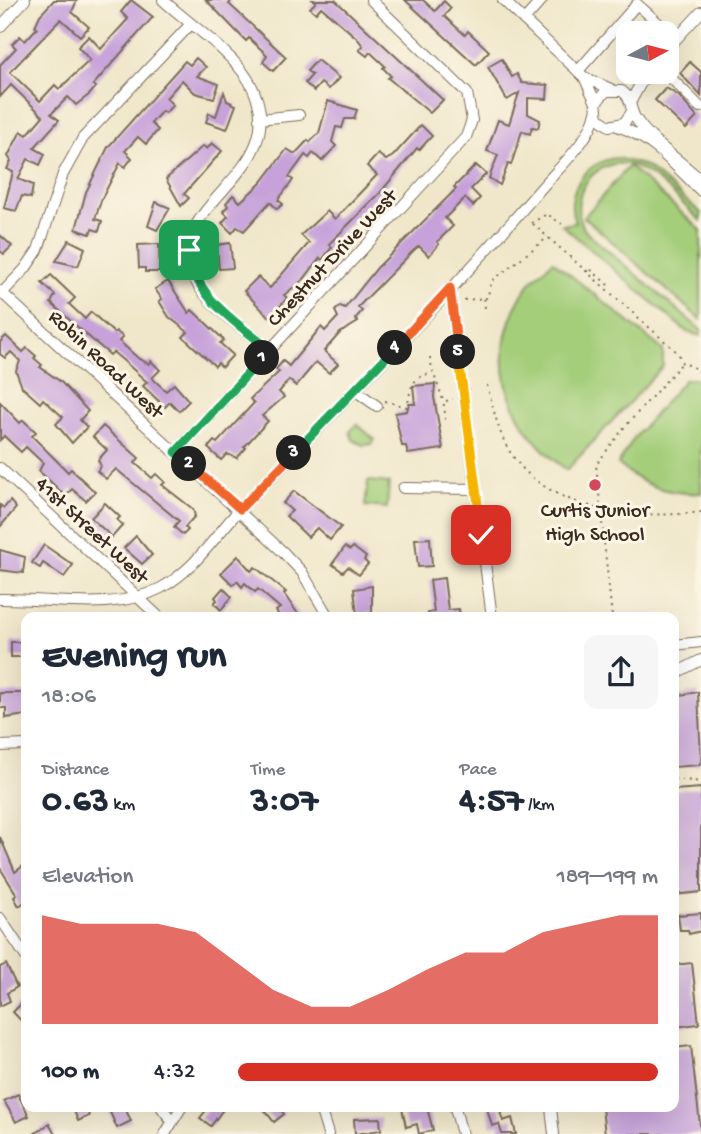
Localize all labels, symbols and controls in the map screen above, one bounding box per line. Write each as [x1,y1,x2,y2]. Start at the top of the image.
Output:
north arrow [616,21,679,84]
map controls [616,21,679,84]
street label: Chestnut Drive West [263,184,405,333]
pin [159,220,219,280]
icon: arrive [170,231,208,269]
street label: Robin Road West [42,306,169,427]
pin: 4 [378,330,412,366]
pin: 5 [440,334,476,370]
text: 4 [390,336,399,359]
pin: 1 [244,340,280,376]
text: 5 [453,340,463,363]
text: 1 [258,346,265,369]
pin: 3 [276,435,312,470]
text: 3 [289,441,298,464]
pin: 2 [172,447,206,482]
text: 2 [184,452,193,475]
street label: 41st Street West [29,473,154,592]
marker: Curtis Junior High School [587,477,603,493]
place label: Curtis Junior High School [541,500,651,549]
pin [451,505,511,565]
icon: check [462,516,500,554]
button: share [584,635,658,709]
text: Evening run [42,636,226,680]
text: 18:06 [42,684,96,711]
text: Distance [42,759,109,782]
text: Time [251,759,285,782]
text: Pace [459,759,497,782]
text: 0.63 [42,782,109,823]
text: 3:07 [251,782,318,823]
text: 4:57 [459,782,523,823]
text: km [109,794,135,817]
text: /km [523,794,555,817]
text: Elevation [42,864,133,891]
text: 189–199 m [556,864,658,891]
text: 100 m [42,1059,99,1086]
text: 4:32 [154,1059,195,1086]

